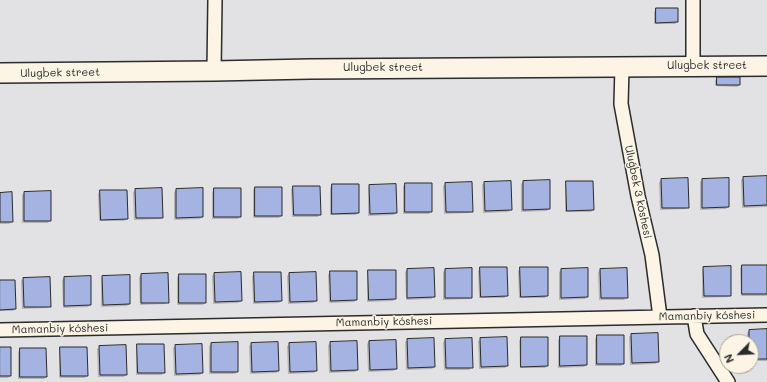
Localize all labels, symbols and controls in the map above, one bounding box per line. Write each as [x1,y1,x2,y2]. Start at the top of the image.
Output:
street label: Ulugbek street [667,59,747,73]
street label: Ulugbek street [343,61,423,75]
street label: Ulugbek street [20,66,100,80]
street label: Uluǵbek 3 kóshesi [622,144,654,240]
street label: Mamanbiy kóshesi [659,309,755,323]
street label: Mamanbiy kóshesi [336,315,432,329]
street label: Mamanbiy kóshesi [12,322,108,336]
north arrow [719,334,759,374]
text: N [720,352,737,366]

